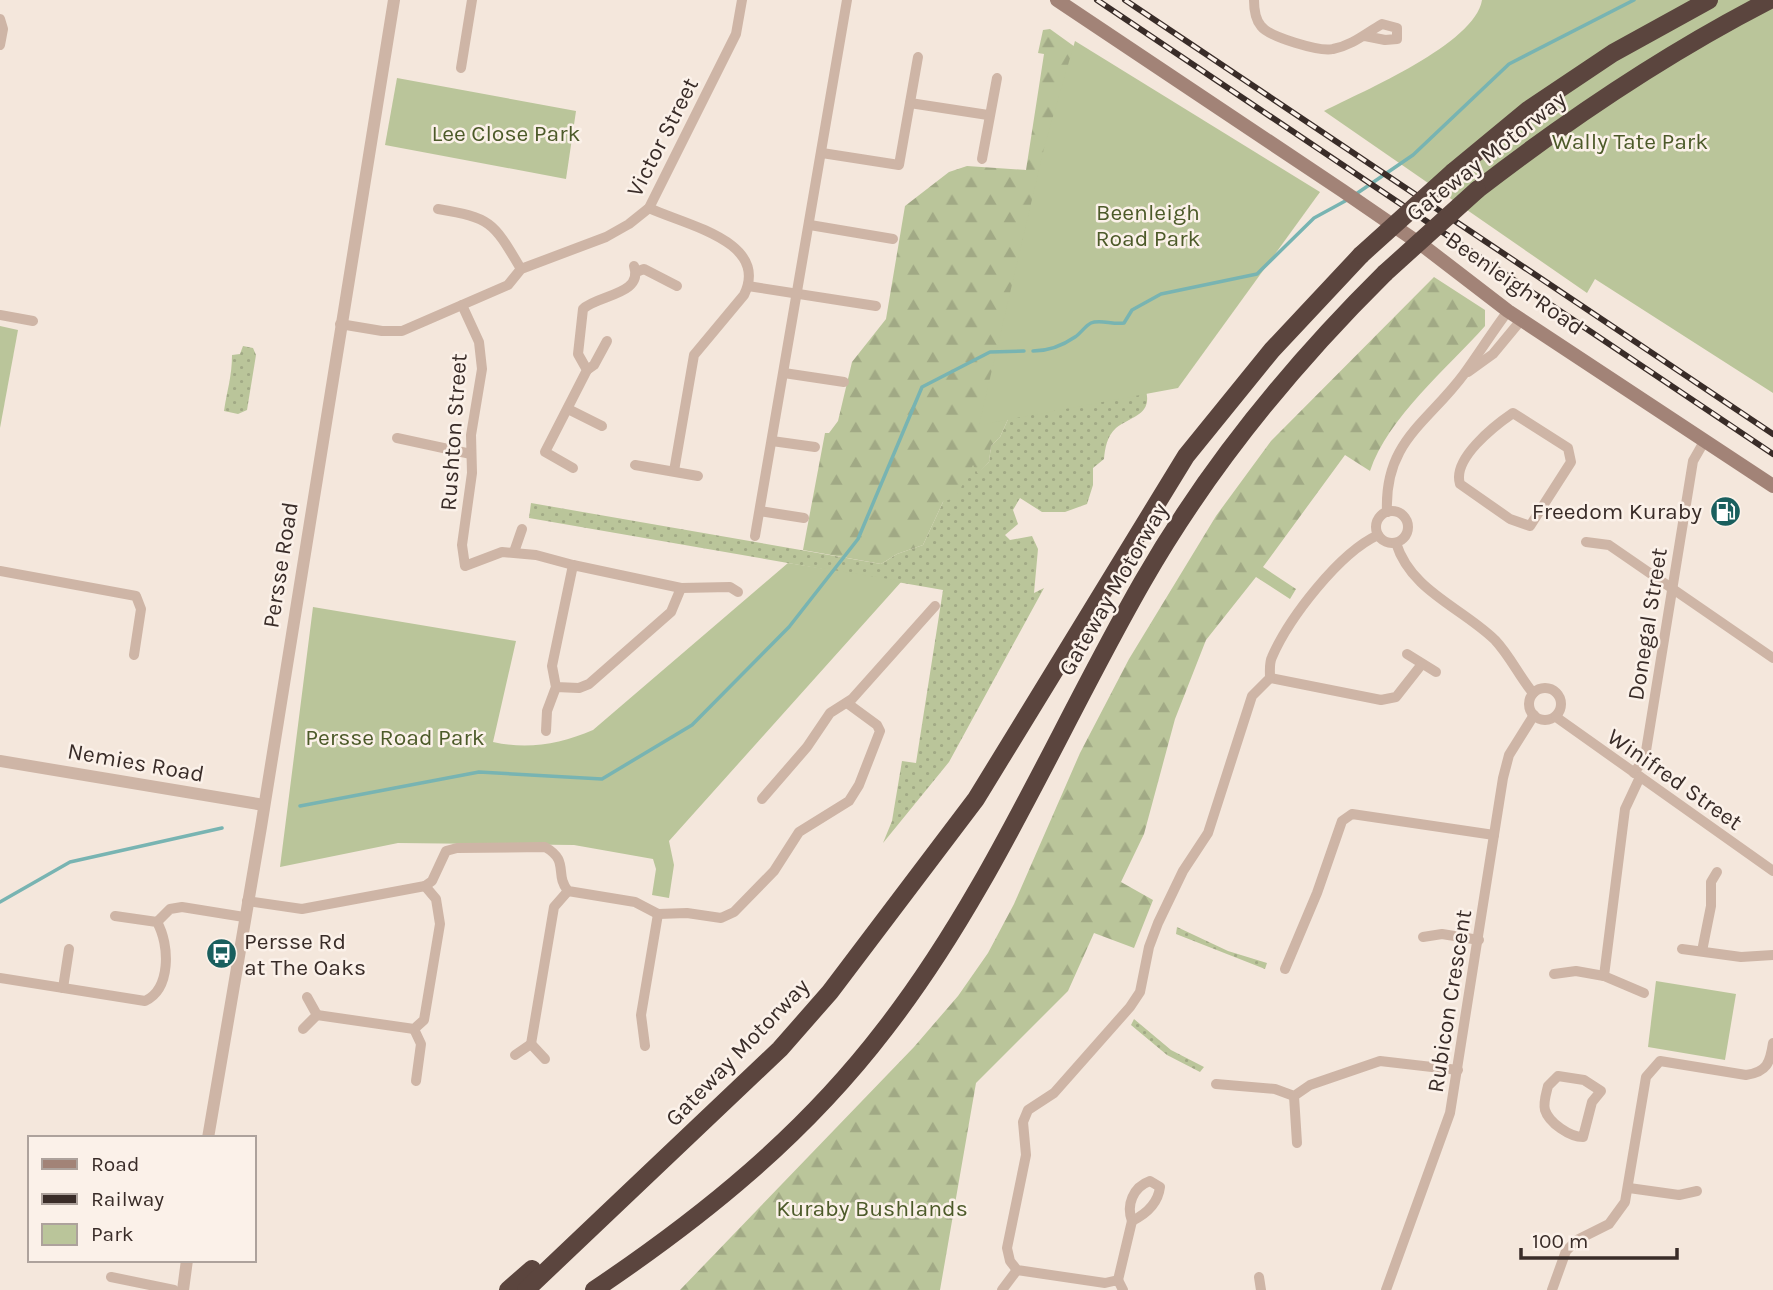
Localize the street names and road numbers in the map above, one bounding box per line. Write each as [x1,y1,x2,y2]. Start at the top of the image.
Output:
street label: Victor Street [621,73,704,201]
street label: Gateway Motorway [1401,86,1572,227]
street label: Beenleigh Road [1441,226,1589,341]
street label: Rushton Street [435,352,472,512]
street label: Gateway Motorway [1053,498,1174,680]
street label: Persse Road [257,500,304,630]
street label: Donegal Street [1622,546,1673,702]
street label: Winifred Street [1602,723,1748,836]
street label: Nemies Road [66,737,206,788]
street label: Rubicon Crescent [1422,907,1477,1094]
street label: Gateway Motorway [660,973,815,1132]

